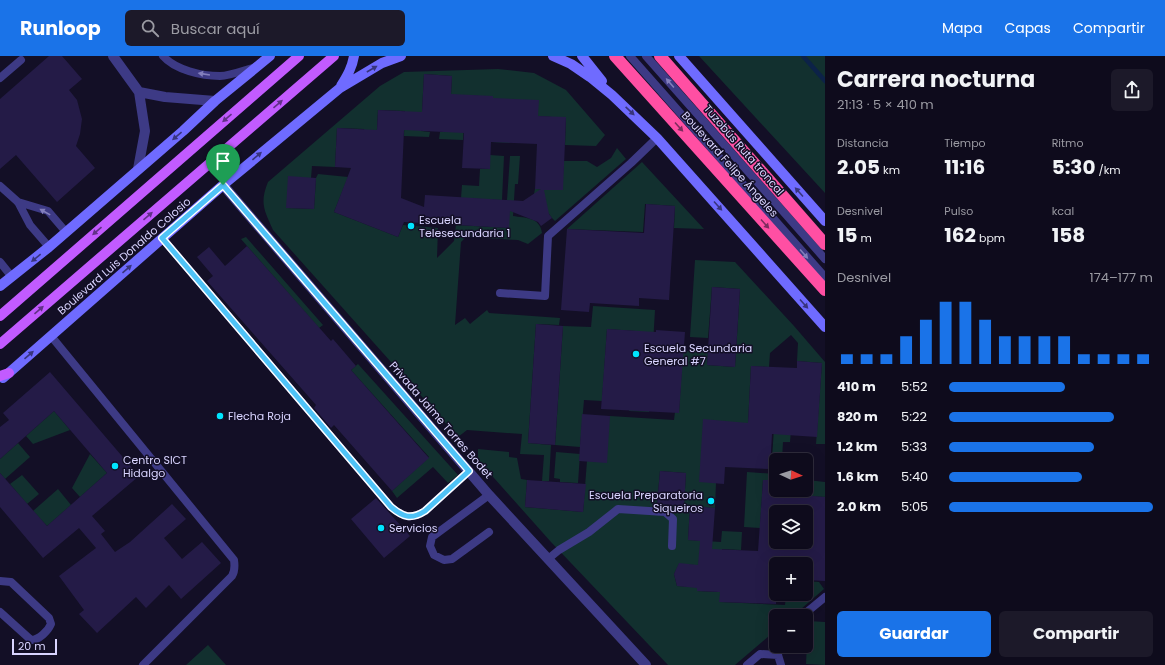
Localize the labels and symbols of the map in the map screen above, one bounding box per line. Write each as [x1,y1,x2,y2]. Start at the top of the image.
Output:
one-way arrow [366,66,377,73]
one-way arrow [198,71,210,77]
one-way arrow [665,78,674,88]
one-way arrow [274,100,283,109]
street label: Tuzobús Ruta troncal [700,101,788,199]
one-way arrow [624,107,635,116]
street label: Boulevard Felipe Ángeles [678,108,782,221]
one-way arrow [222,114,232,123]
one-way arrow [674,121,683,132]
one-way arrow [171,132,182,141]
pin [206,144,240,185]
one-way arrow [252,152,263,161]
one-way arrow [794,187,804,197]
street label: Boulevard Luis Donaldo Colosio [54,194,194,318]
one-way arrow [714,201,723,212]
one-way arrow [39,209,51,215]
one-way arrow [142,212,153,221]
place label: Escuela Telesecundaria 1 [419,212,510,241]
one-way arrow [761,218,770,229]
marker: Escuela Telesecundaria 1 [406,221,416,231]
one-way arrow [92,227,103,236]
one-way arrow [799,249,808,258]
one-way arrow [30,253,41,262]
one-way arrow [122,264,132,274]
one-way arrow [800,298,809,309]
one-way arrow [34,306,43,315]
place label: Escuela Secundaria General #7 [644,340,752,369]
marker: Escuela Secundaria General #7 [631,349,641,359]
one-way arrow [24,350,35,359]
street label: Privada Jaime Torres Bodet [386,358,496,482]
place label: Flecha Roja [228,408,291,424]
marker: Flecha Roja [215,411,225,421]
place label: Centro SICT Hidalgo [123,452,187,481]
north arrow [769,453,813,497]
marker: Centro SICT Hidalgo [110,461,120,471]
place label: Escuela Preparatoria Siqueiros [589,487,703,516]
marker: Escuela Preparatoria Siqueiros [706,496,716,506]
place label: Servicios [389,520,438,536]
marker: Servicios [376,523,386,533]
scale bar [12,637,57,656]

